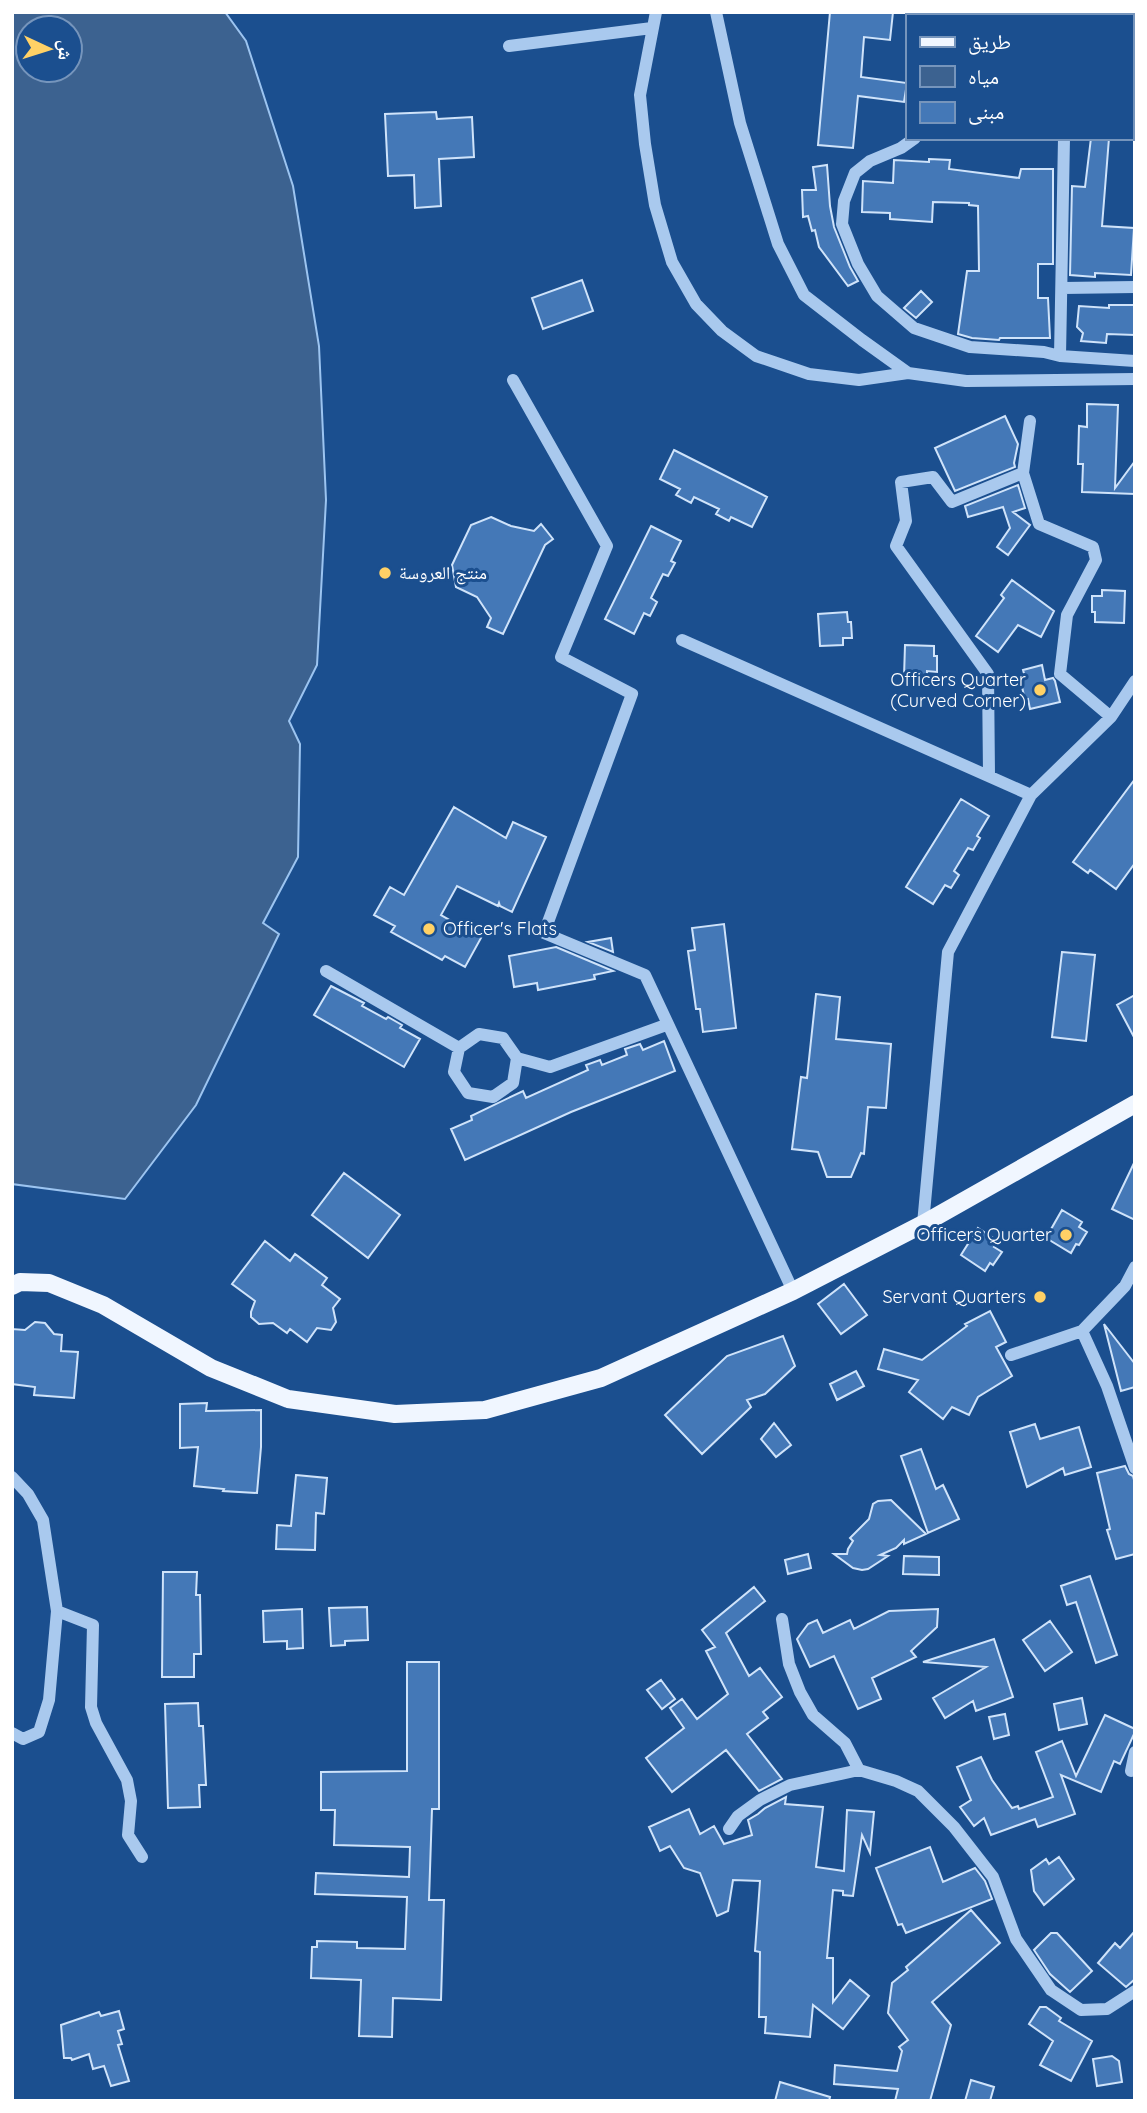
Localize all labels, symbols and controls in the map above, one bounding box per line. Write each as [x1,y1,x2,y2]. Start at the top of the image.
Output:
north arrow [14,14,84,84]
legend [906,14,1133,140]
text: طريق [968,28,1011,55]
text: ش [53,39,79,61]
text: مياه [968,63,999,89]
text: مبنى [968,98,1004,125]
place label: منتج العروسة [399,561,487,585]
marker: منتج العروسة [377,565,393,581]
place label: Officers Quarter (Curved Corner) [890,668,1026,712]
marker: Officers Quarter (Curved Corner) [1032,682,1048,698]
place label: Officer's Flats [443,917,557,940]
marker: Officer's Flats [421,921,437,937]
place label: Officers Quarter [916,1223,1052,1246]
marker: Officers Quarter [1058,1227,1074,1243]
place label: Servant Quarters [882,1285,1026,1308]
marker: Servant Quarters [1032,1289,1048,1305]

